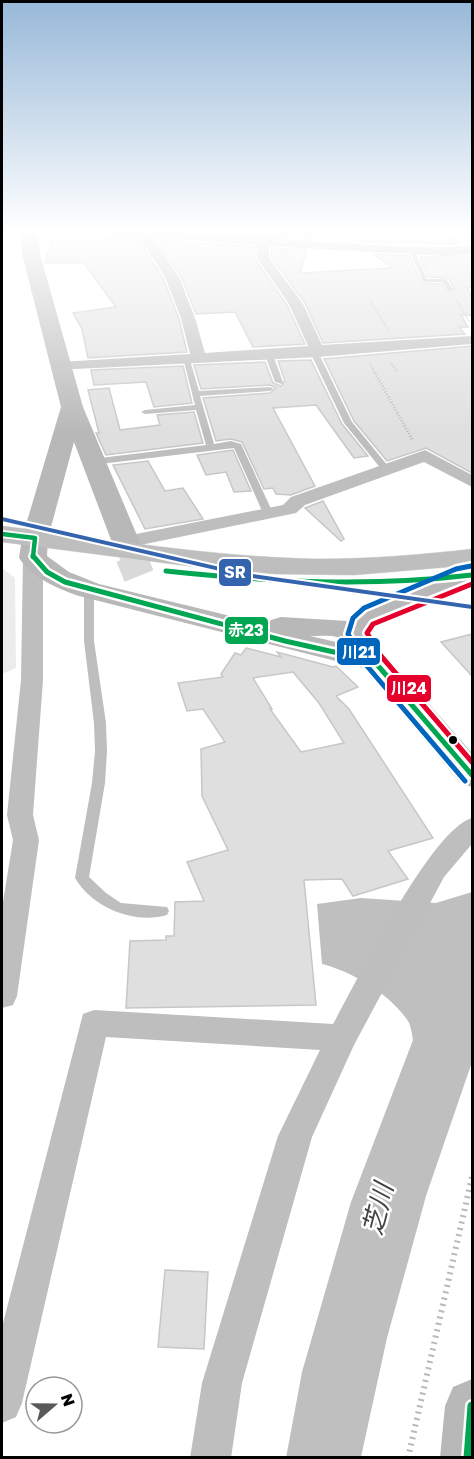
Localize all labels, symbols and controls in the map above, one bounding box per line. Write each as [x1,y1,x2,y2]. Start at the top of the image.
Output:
line badge: SR [218,558,252,587]
text: SR [224,562,246,582]
line badge: 赤23 [224,616,269,645]
text: 赤23 [228,620,264,640]
line badge: 川21 [336,637,381,666]
text: 川21 [342,642,376,662]
line badge: 川24 [386,674,432,703]
text: 川24 [391,678,427,698]
unlabelled marker [447,734,459,746]
water label: 芝川 [356,1177,400,1238]
north arrow [24,1375,84,1435]
text: N [57,1391,80,1409]

